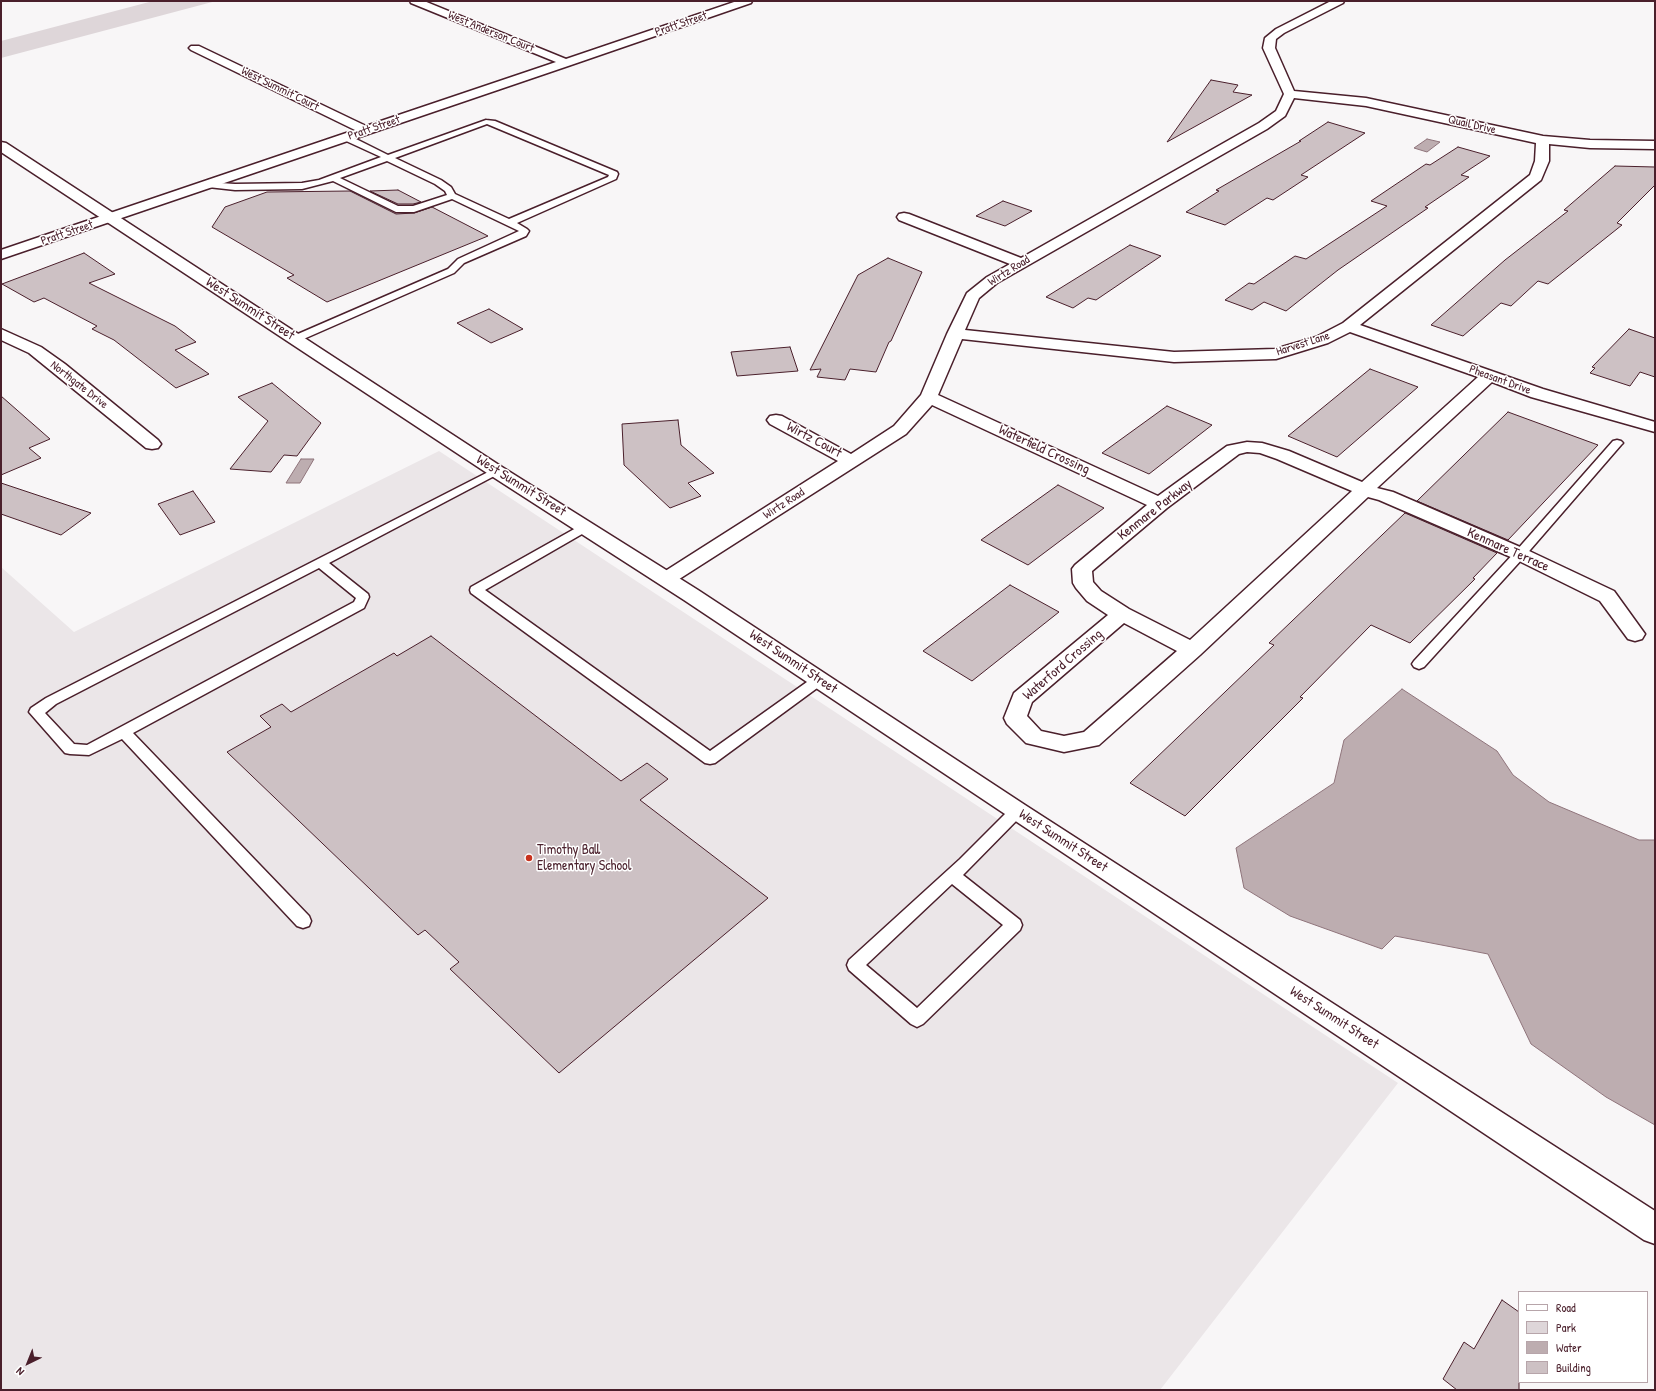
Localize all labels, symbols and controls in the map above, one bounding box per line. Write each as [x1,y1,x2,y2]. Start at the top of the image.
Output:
street label: West Anderson Court [446,8,536,56]
street label: Pratt Street [653,8,709,40]
street label: West Summit Court [239,64,321,114]
street label: Pratt Street [346,112,402,144]
street label: Quail Drive [1447,113,1497,137]
street label: Pratt Street [39,217,95,249]
street label: Wirtz Road [986,253,1032,289]
street label: West Summit Street [202,274,298,344]
street label: Harvest Lane [1274,329,1332,359]
street label: Northgate Drive [47,358,111,412]
street label: Pheasant Drive [1467,362,1533,398]
street label: Wirtz Court [783,418,845,462]
street label: Waterfield Crossing [996,422,1092,478]
street label: West Summit Street [473,452,569,520]
street label: Kenmare Parkway [1114,476,1196,544]
street label: Wirtz Road [761,485,807,523]
street label: Kenmare Terrace [1464,524,1552,576]
street label: West Summit Street [746,626,840,698]
street label: Waterford Crossing [1020,626,1106,704]
street label: West Summit Street [1015,806,1111,876]
place label: Timothy Ball Elementary School [537,842,631,874]
marker: Timothy Ball Elementary School [524,853,534,863]
street label: West Summit Street [1286,983,1382,1053]
legend [1518,1291,1648,1383]
text: Road [1556,1299,1576,1316]
text: Park [1556,1319,1576,1336]
text: Water [1556,1339,1582,1356]
north arrow [8,1343,48,1383]
text: Building [1556,1359,1591,1376]
text: N [13,1365,27,1379]

